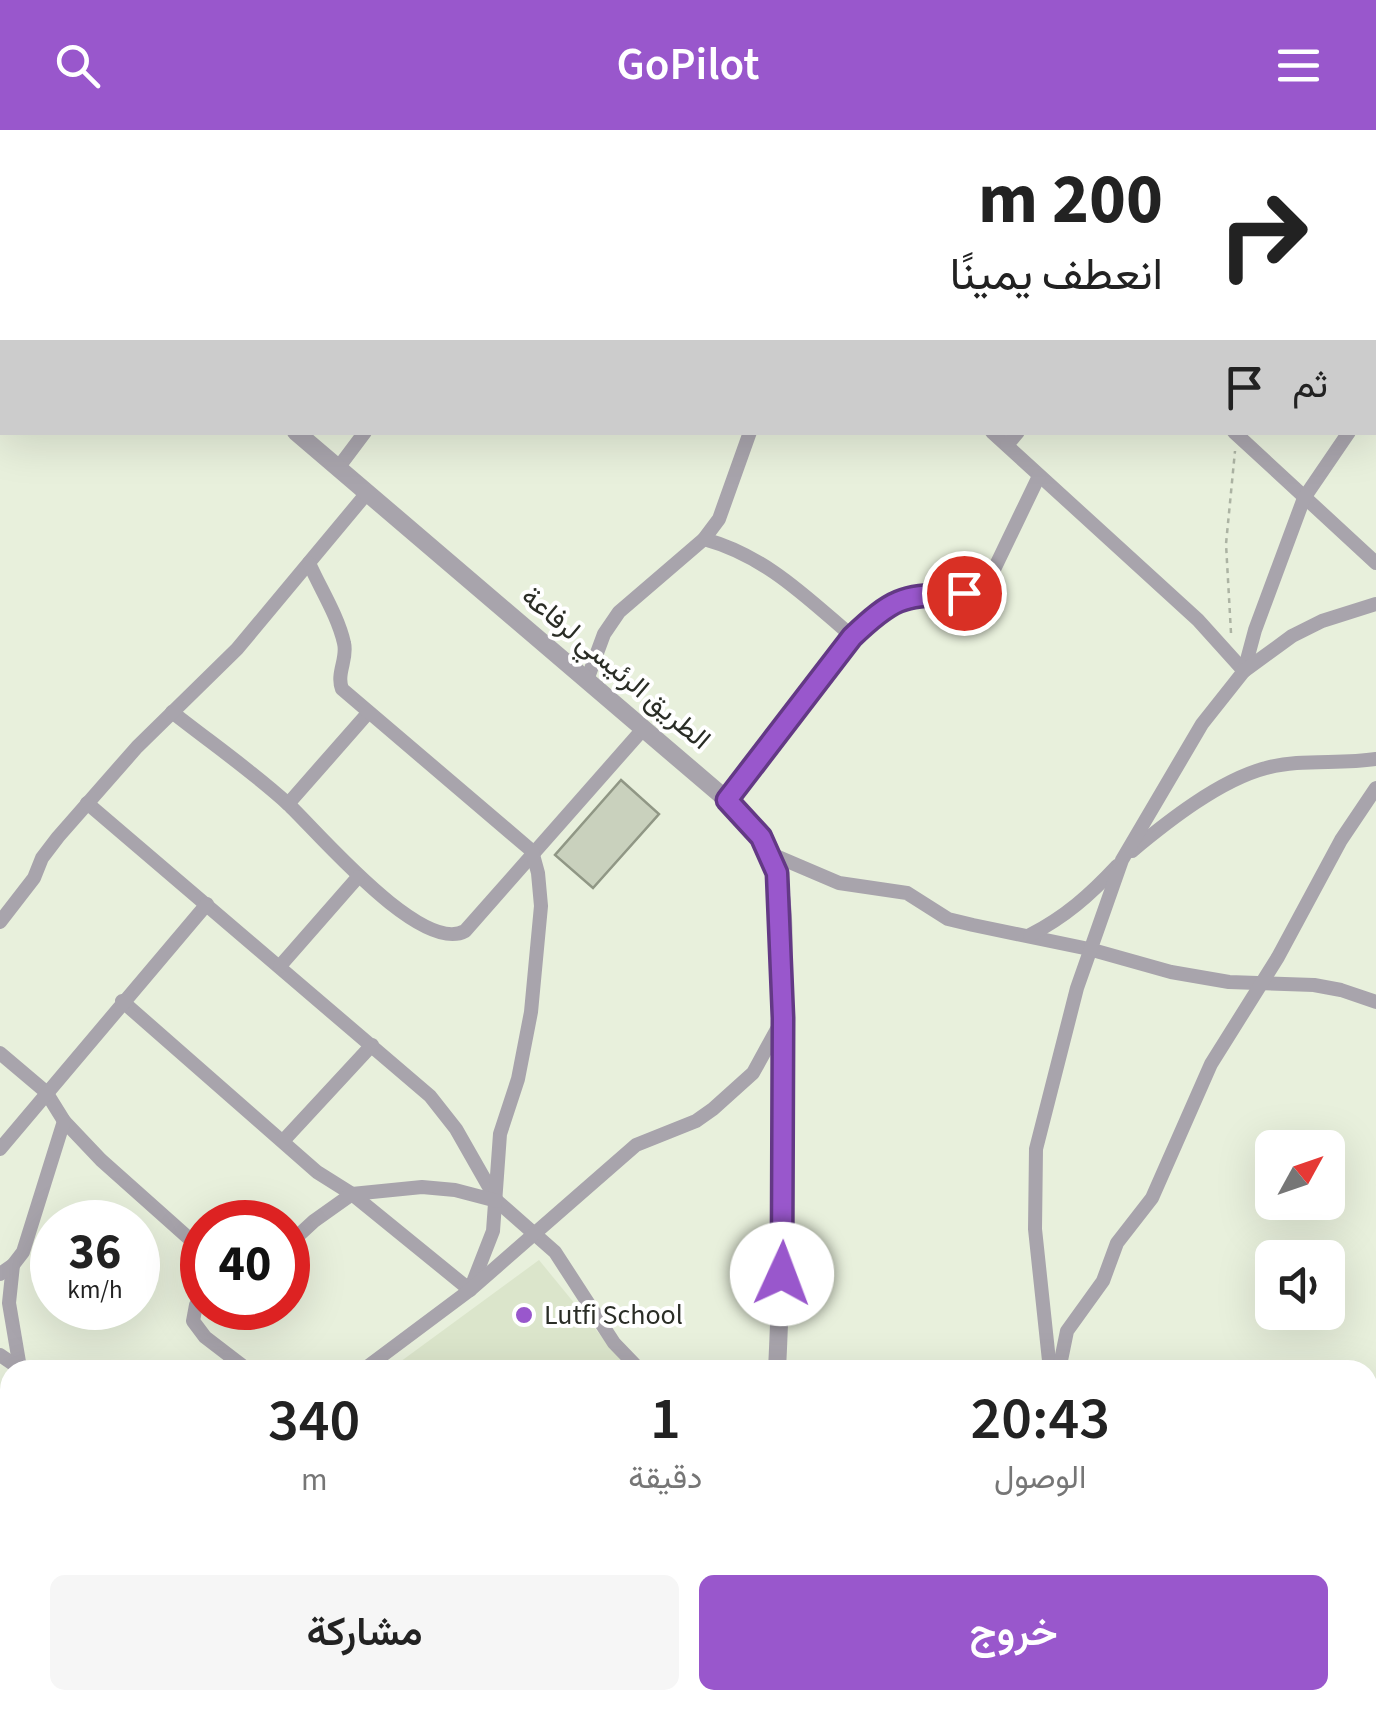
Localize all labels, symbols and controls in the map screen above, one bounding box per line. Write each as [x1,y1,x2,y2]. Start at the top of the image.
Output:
text: GoPilot [616,33,760,97]
icon: search [50,38,105,93]
icon: menu [1271,38,1326,93]
text: 200 m [978,150,1163,250]
icon: right [1198,170,1328,300]
text: انعطف يمينًا [950,243,1163,307]
text: ثم [1292,358,1328,412]
icon: arrive [1217,360,1272,415]
pin [922,551,1007,636]
icon: arrive [937,566,992,621]
street label: الطريق الرئيسي لرفاعة [511,577,719,761]
north arrow [1255,1130,1345,1220]
map controls [1255,1130,1345,1330]
speed limit sign: 40 [180,1200,310,1330]
text: 36 [69,1217,121,1288]
position arrow [730,1222,834,1326]
button: sound [1255,1240,1345,1330]
text: km/h [67,1272,123,1308]
place label: Lutfi School [544,1295,683,1335]
marker: Lutfi School [513,1304,535,1326]
text: 1 [650,1377,681,1462]
text: 20:43 [970,1377,1110,1462]
text: 340 [268,1379,360,1464]
text: دقيقة [628,1455,702,1501]
text: الوصول [994,1455,1086,1501]
text: m [301,1457,327,1503]
button: مشاركة [50,1575,679,1690]
button: خروج [699,1575,1328,1690]

